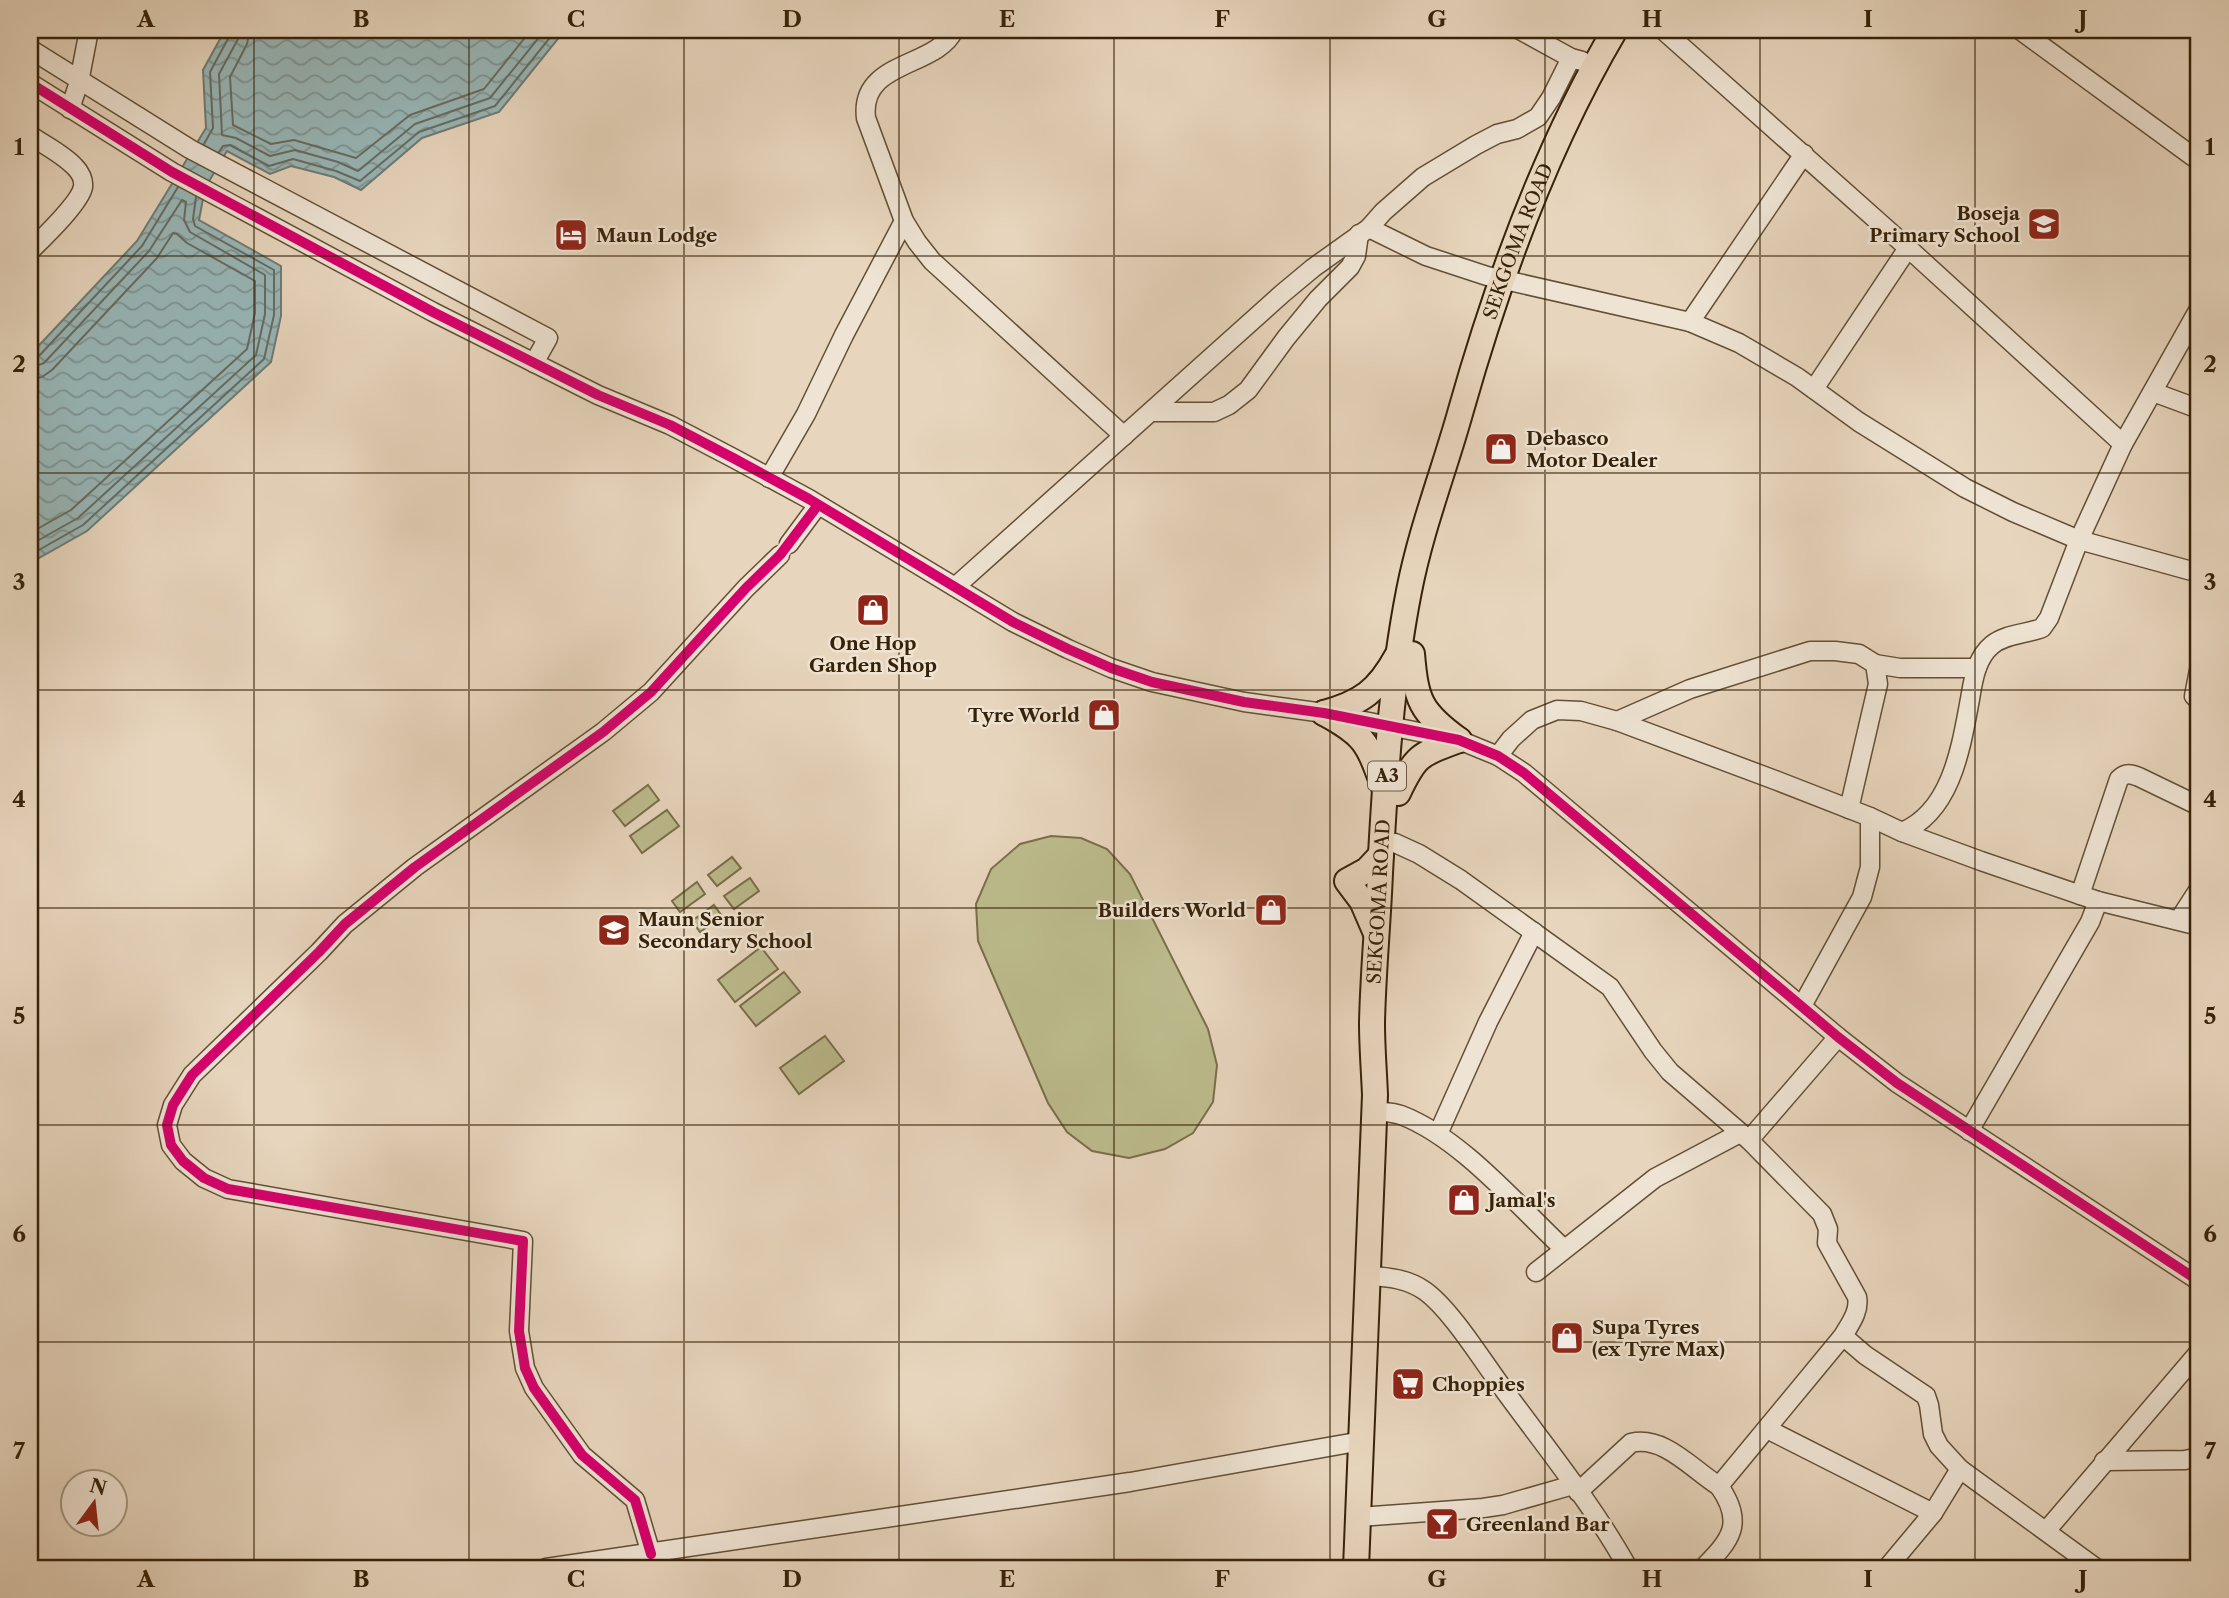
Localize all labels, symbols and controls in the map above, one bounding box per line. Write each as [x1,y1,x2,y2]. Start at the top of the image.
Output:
text: A [136,5,156,33]
text: B [352,5,370,33]
text: C [567,5,585,33]
text: D [782,5,802,33]
text: E [999,5,1015,33]
text: F [1214,5,1230,33]
text: G [1427,5,1447,33]
text: H [1642,5,1663,33]
text: I [1863,5,1873,33]
text: J [2074,5,2088,33]
text: 1 [14,133,25,161]
text: 1 [2205,133,2216,161]
street label: SEKGOMA ROAD [1478,159,1558,322]
place label: Boseja Primary School [1869,202,2021,247]
school or university icon: Boseja Primary School [2025,205,2063,243]
hotel icon: Maun Lodge [552,216,590,254]
place label: Maun Lodge [596,224,717,247]
text: 2 [12,350,26,378]
text: 2 [2203,350,2217,378]
place label: Debasco Motor Dealer [1526,427,1658,472]
shop icon: Debasco Motor Dealer [1482,430,1520,468]
text: 3 [13,568,26,596]
text: 3 [2204,568,2217,596]
shop icon: One Hop Garden Shop [854,591,892,629]
place label: One Hop Garden Shop [809,632,937,677]
shop icon: Tyre World [1085,696,1123,734]
place label: Tyre World [968,704,1080,727]
road number: A3 [1368,762,1406,790]
text: 4 [12,785,26,813]
text: 4 [2203,785,2217,813]
street label: SEKGOMA ROAD [1362,819,1395,985]
shop icon: Builders World [1252,891,1290,929]
place label: Builders World [1098,899,1246,922]
place label: Maun Senior Secondary School [638,908,813,953]
school or university icon: Maun Senior Secondary School [595,911,633,949]
text: 5 [13,1002,25,1030]
text: 5 [2204,1002,2216,1030]
shop icon: Jamal's [1445,1181,1483,1219]
place label: Jamal's [1485,1189,1556,1212]
text: 6 [12,1220,26,1248]
text: 6 [2203,1220,2217,1248]
place label: Supa Tyres (ex Tyre Max) [1592,1316,1725,1361]
shop icon: Supa Tyres (ex Tyre Max) [1548,1319,1586,1357]
supermarket icon: Choppies [1389,1365,1427,1403]
place label: Choppies [1432,1373,1525,1396]
text: 7 [13,1437,25,1465]
text: 7 [2204,1437,2216,1465]
north arrow [60,1468,130,1538]
text: N [87,1474,109,1500]
bar icon: Greenland Bar [1423,1505,1461,1543]
place label: Greenland Bar [1466,1513,1610,1536]
text: A [136,1565,156,1593]
text: B [352,1565,370,1593]
text: C [567,1565,585,1593]
text: D [782,1565,802,1593]
text: E [999,1565,1015,1593]
text: F [1214,1565,1230,1593]
text: G [1427,1565,1447,1593]
text: H [1642,1565,1663,1593]
text: I [1863,1565,1873,1593]
text: J [2074,1565,2088,1593]

